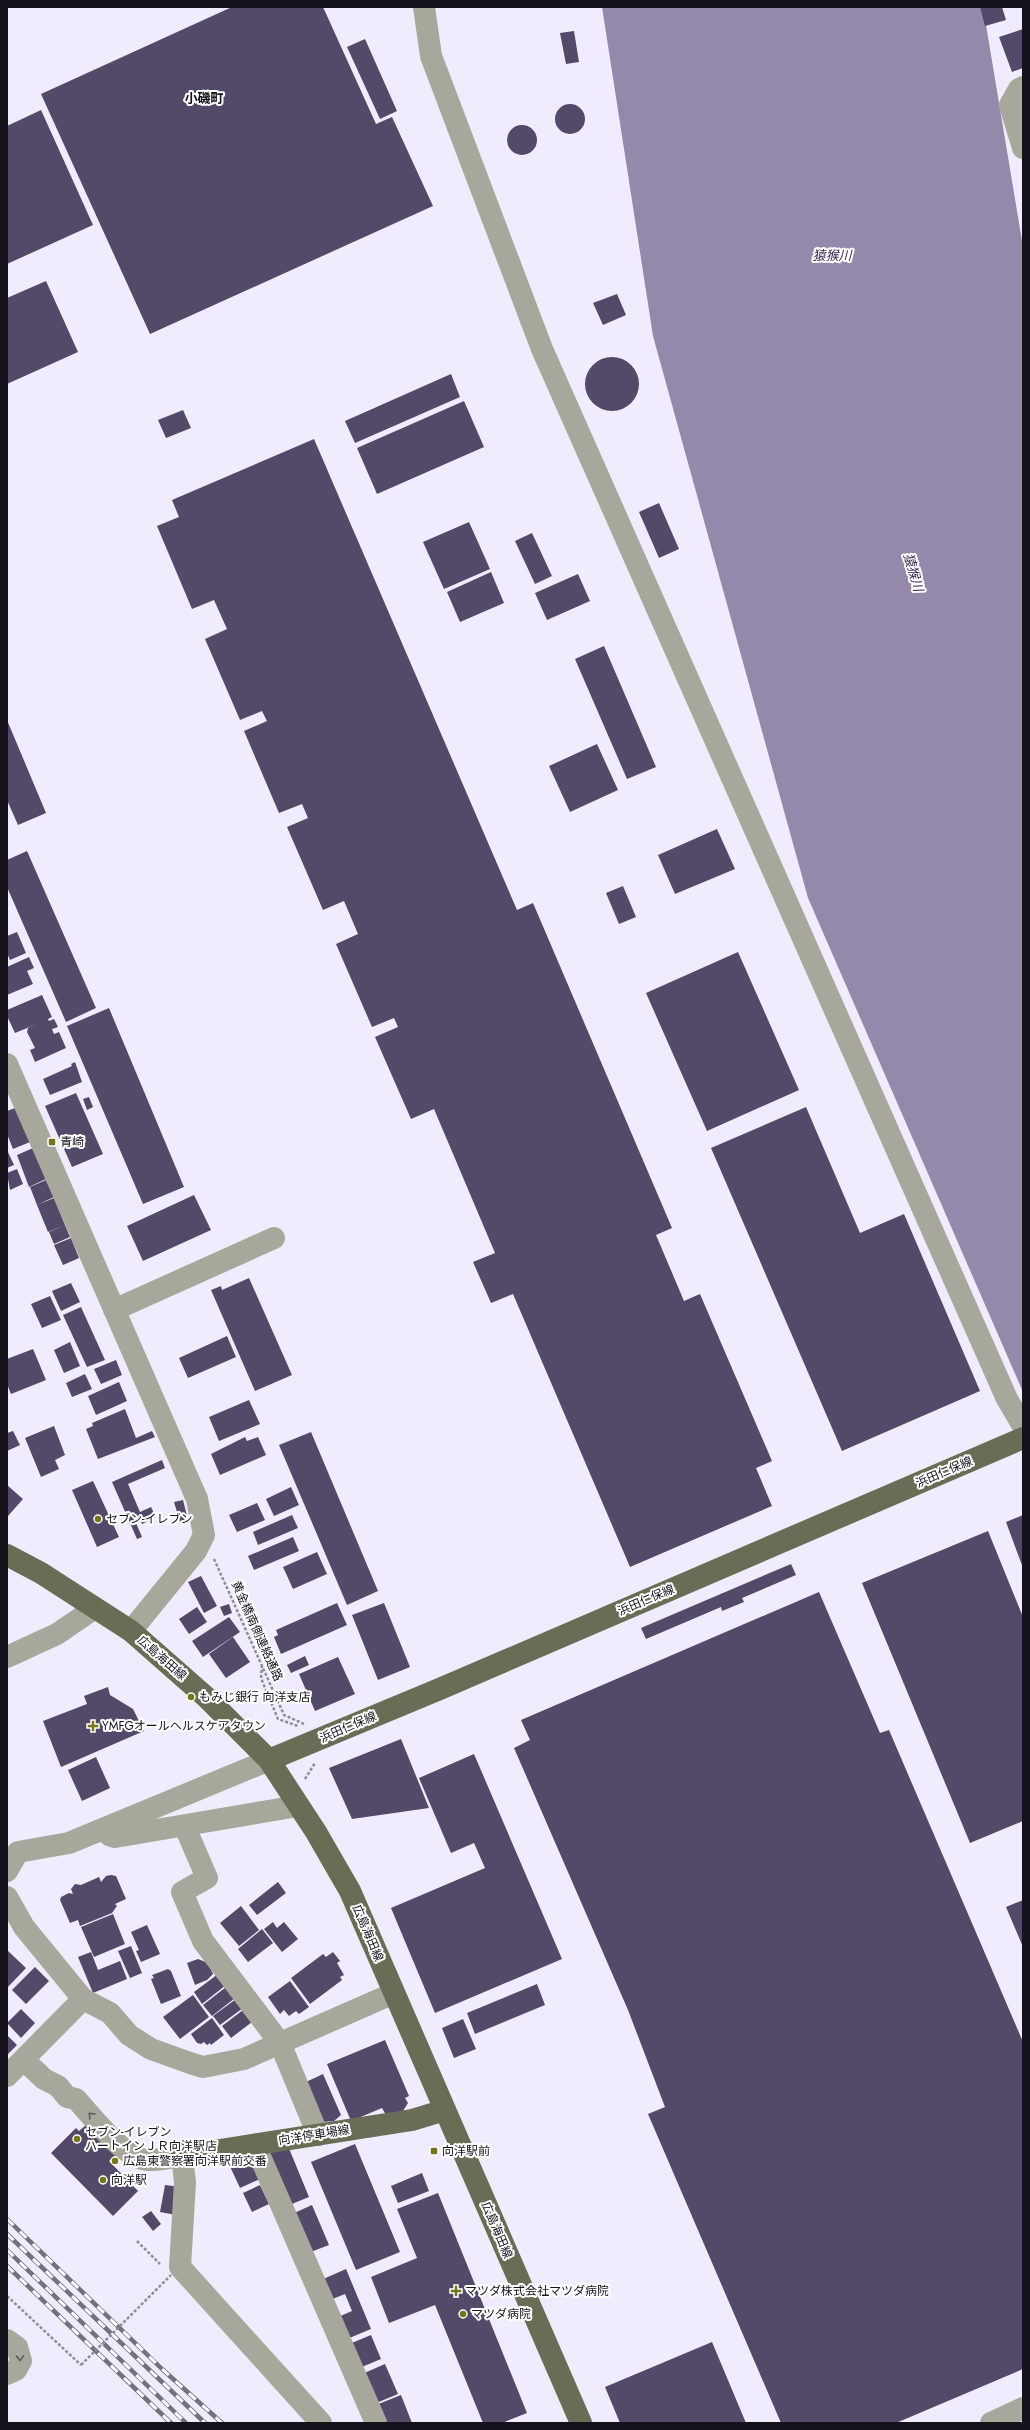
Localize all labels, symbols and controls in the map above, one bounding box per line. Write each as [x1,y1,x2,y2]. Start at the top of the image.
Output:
district label: 小磯町 [184,89,224,108]
water label: 猿猴川 [812,246,853,265]
water label: 猿猴川 [899,551,929,595]
place label: 青崎 [60,1133,84,1151]
marker: 青崎 [47,1137,57,1147]
street label: 浜田仁保線 [913,1452,975,1492]
place label: セブン-イレブン [106,1510,193,1528]
marker: セブン-イレブン [93,1514,103,1524]
street label: 黄金橋南側連絡通路 [227,1578,287,1684]
street label: 浜田仁保線 [615,1580,677,1620]
street label: 広島海田線 [133,1632,191,1684]
place label: もみじ銀行 向洋支店 [199,1688,311,1706]
marker: もみじ銀行 向洋支店 [186,1692,196,1702]
street label: 浜田仁保線 [317,1707,379,1747]
place label: YMFGオールヘルスケアタウン [102,1717,266,1735]
marker: YMFGオールヘルスケアタウン [87,1720,99,1732]
street label: 広島海田線 [348,1902,388,1964]
one-way arrow [88,2112,96,2120]
street label: 向洋停車場線 [277,2120,351,2150]
place label: セブン-イレブン ハートインＪＲ向洋駅店 [85,2123,217,2155]
marker: セブン-イレブン ハートインＪＲ向洋駅店 [72,2134,82,2144]
place label: 向洋駅前 [442,2142,490,2160]
marker: 向洋駅前 [429,2146,439,2156]
place label: 広島東警察署向洋駅前交番 [123,2152,267,2170]
marker: 広島東警察署向洋駅前交番 [110,2156,120,2166]
place label: 向洋駅 [111,2171,147,2189]
marker: 向洋駅 [98,2175,108,2185]
street label: 広島海田線 [477,2199,517,2261]
place label: マツダ株式会社マツダ病院 [465,2282,609,2300]
marker: マツダ株式会社マツダ病院 [450,2285,462,2297]
place label: マツダ病院 [471,2305,531,2323]
marker: マツダ病院 [458,2309,468,2319]
one-way arrow [16,2355,24,2361]

